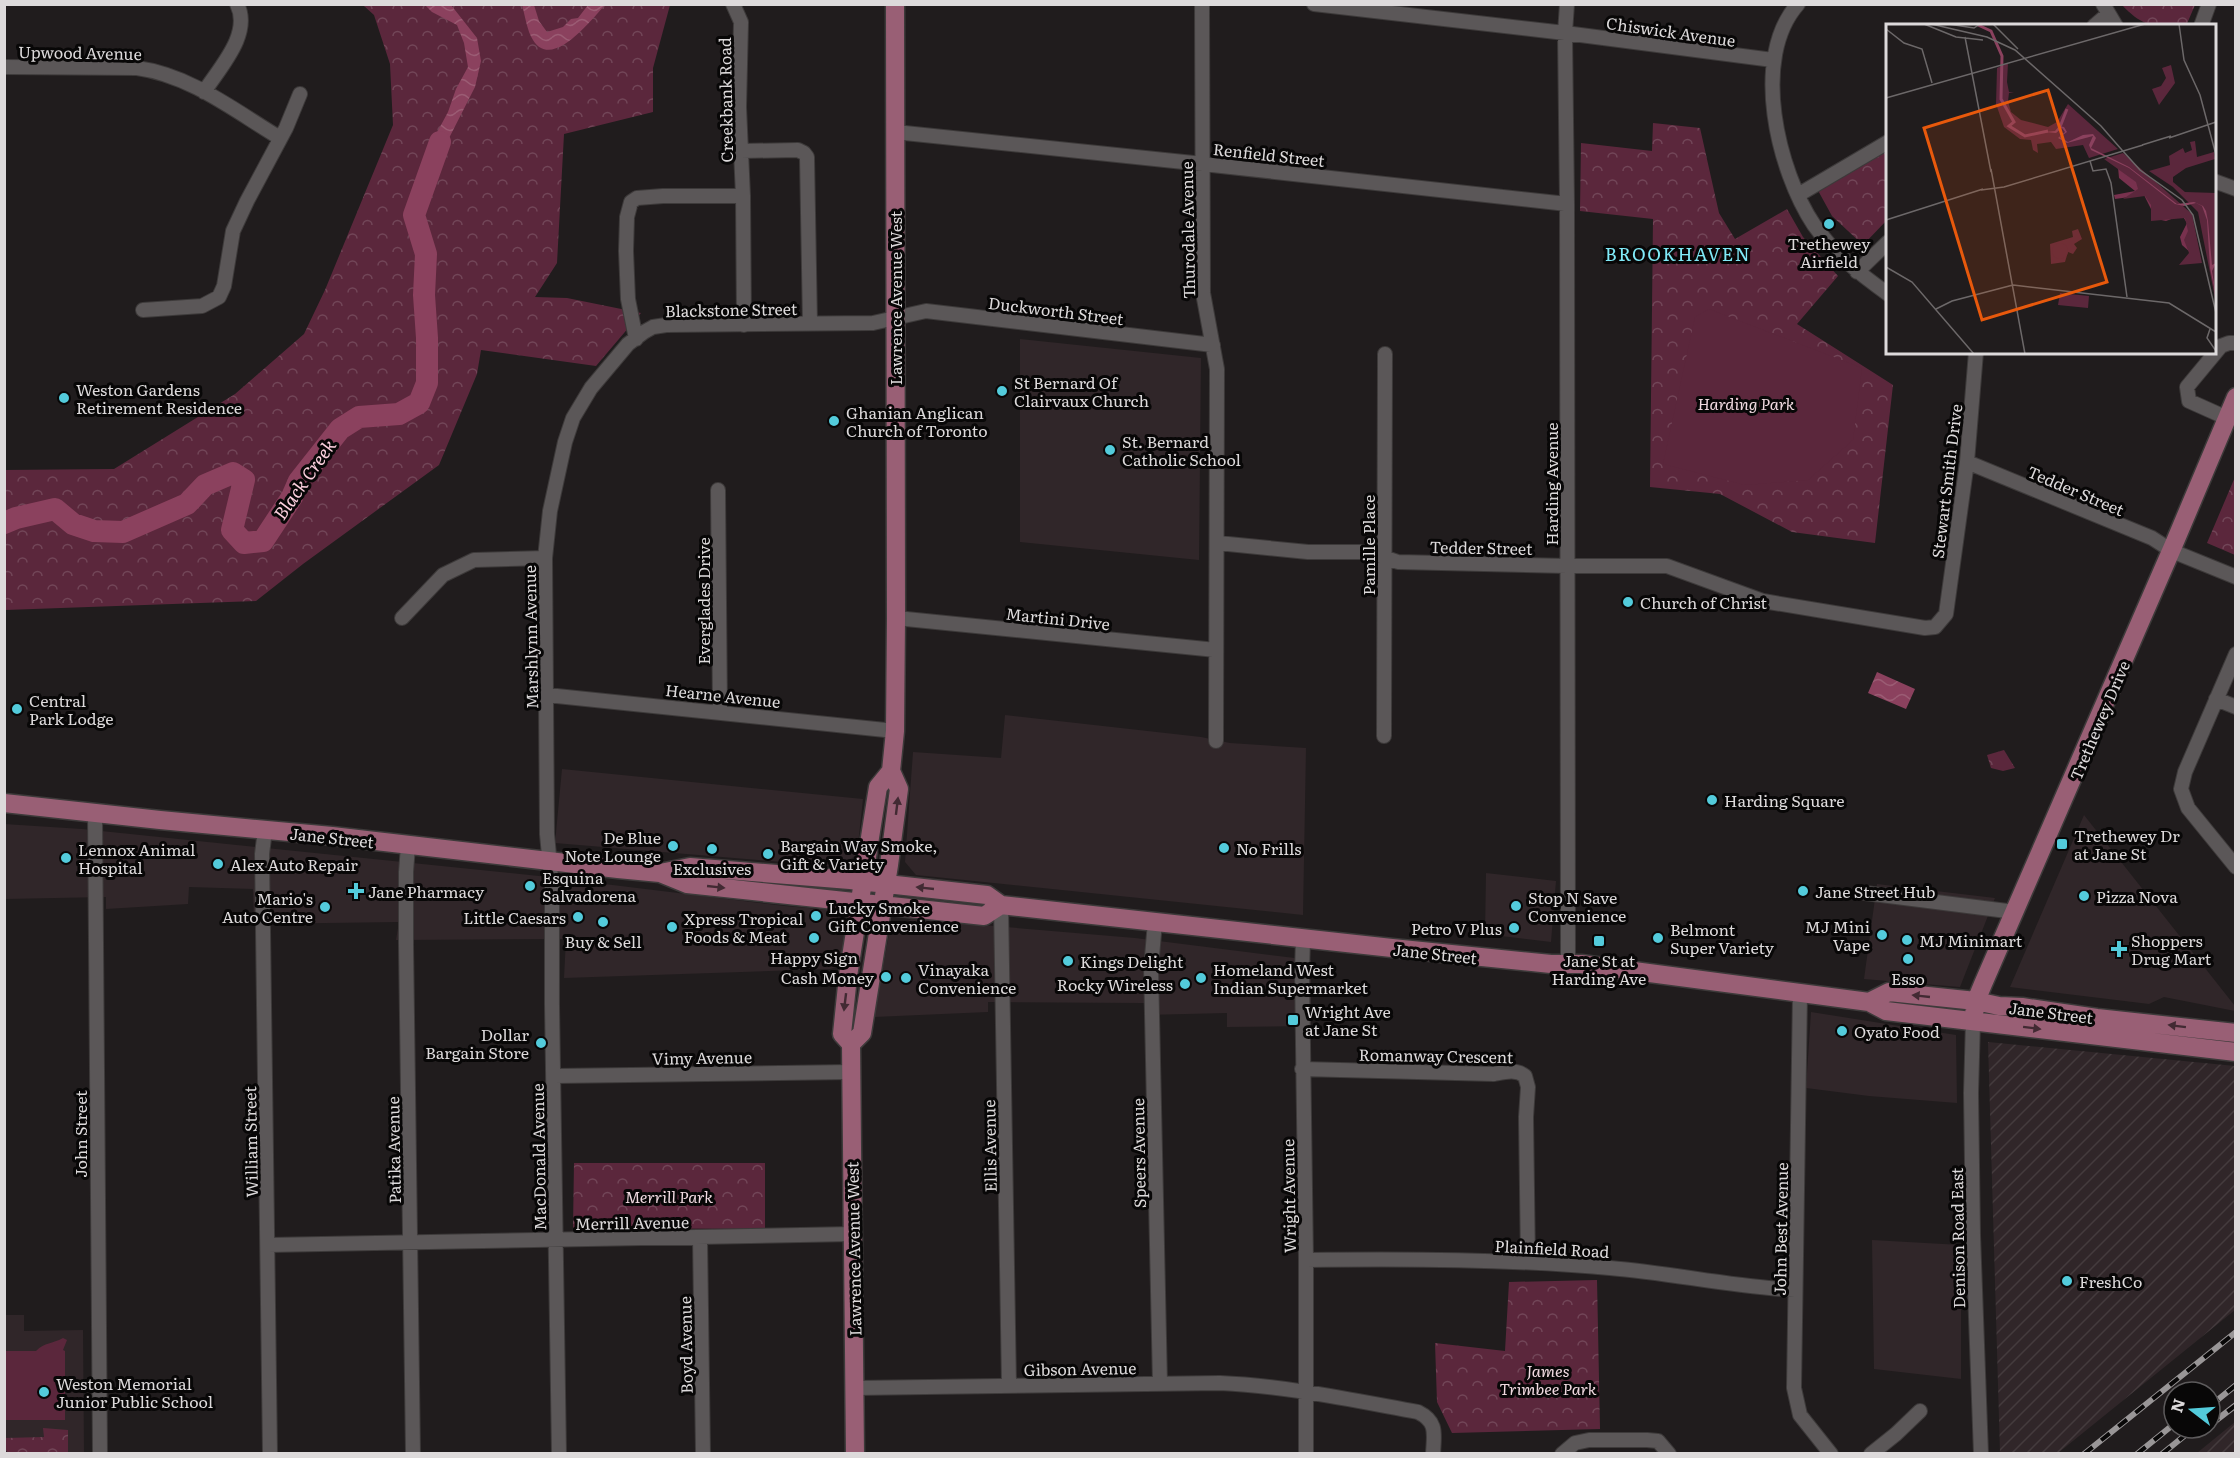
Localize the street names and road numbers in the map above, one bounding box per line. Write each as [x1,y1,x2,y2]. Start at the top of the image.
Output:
street label: Chiswick Avenue [1605,10,1737,52]
street label: Creekbank Road [712,37,738,163]
street label: Upwood Avenue [18,39,142,65]
street label: Renfield Street [1212,136,1327,172]
street label: Thurodale Avenue [1174,161,1200,299]
street label: Lawrence Avenue West [883,210,907,385]
street label: Duckworth Street [987,290,1126,330]
street label: Blackstone Street [665,296,798,322]
street label: Stewart Smith Drive [1925,402,1967,560]
street label: Harding Avenue [1539,422,1563,546]
street label: Tedder Street [2024,459,2129,521]
street label: Pamille Place [1356,495,1380,595]
street label: Tedder Street [1429,534,1533,560]
street label: Everglades Drive [691,537,715,665]
street label: Marshlynn Avenue [517,565,543,709]
street label: Martini Drive [1005,601,1111,635]
street label: Trethewey Drive [2063,656,2135,784]
street label: Hearne Avenue [664,677,782,713]
street label: Jane Street [289,821,376,853]
street label: Jane Street [1392,937,1479,969]
street label: Jane Street [2008,995,2095,1029]
street label: Romanway Crescent [1359,1042,1514,1068]
street label: Vimy Avenue [652,1044,752,1070]
street label: MacDonald Avenue [525,1083,551,1231]
street label: William Street [237,1086,263,1198]
street label: John Street [68,1090,92,1178]
street label: Patika Avenue [380,1096,406,1204]
street label: Speers Avenue [1125,1098,1151,1208]
street label: Ellis Avenue [976,1099,1002,1193]
street label: Wright Avenue [1275,1139,1301,1253]
street label: Lawrence Avenue West [839,1161,867,1336]
street label: John Best Avenue [1767,1162,1793,1296]
street label: Denison Road East [1944,1167,1970,1309]
street label: Merrill Avenue [575,1209,689,1235]
street label: Plainfield Road [1494,1233,1610,1263]
street label: Boyd Avenue [672,1296,698,1394]
street label: Gibson Avenue [1023,1355,1137,1381]

